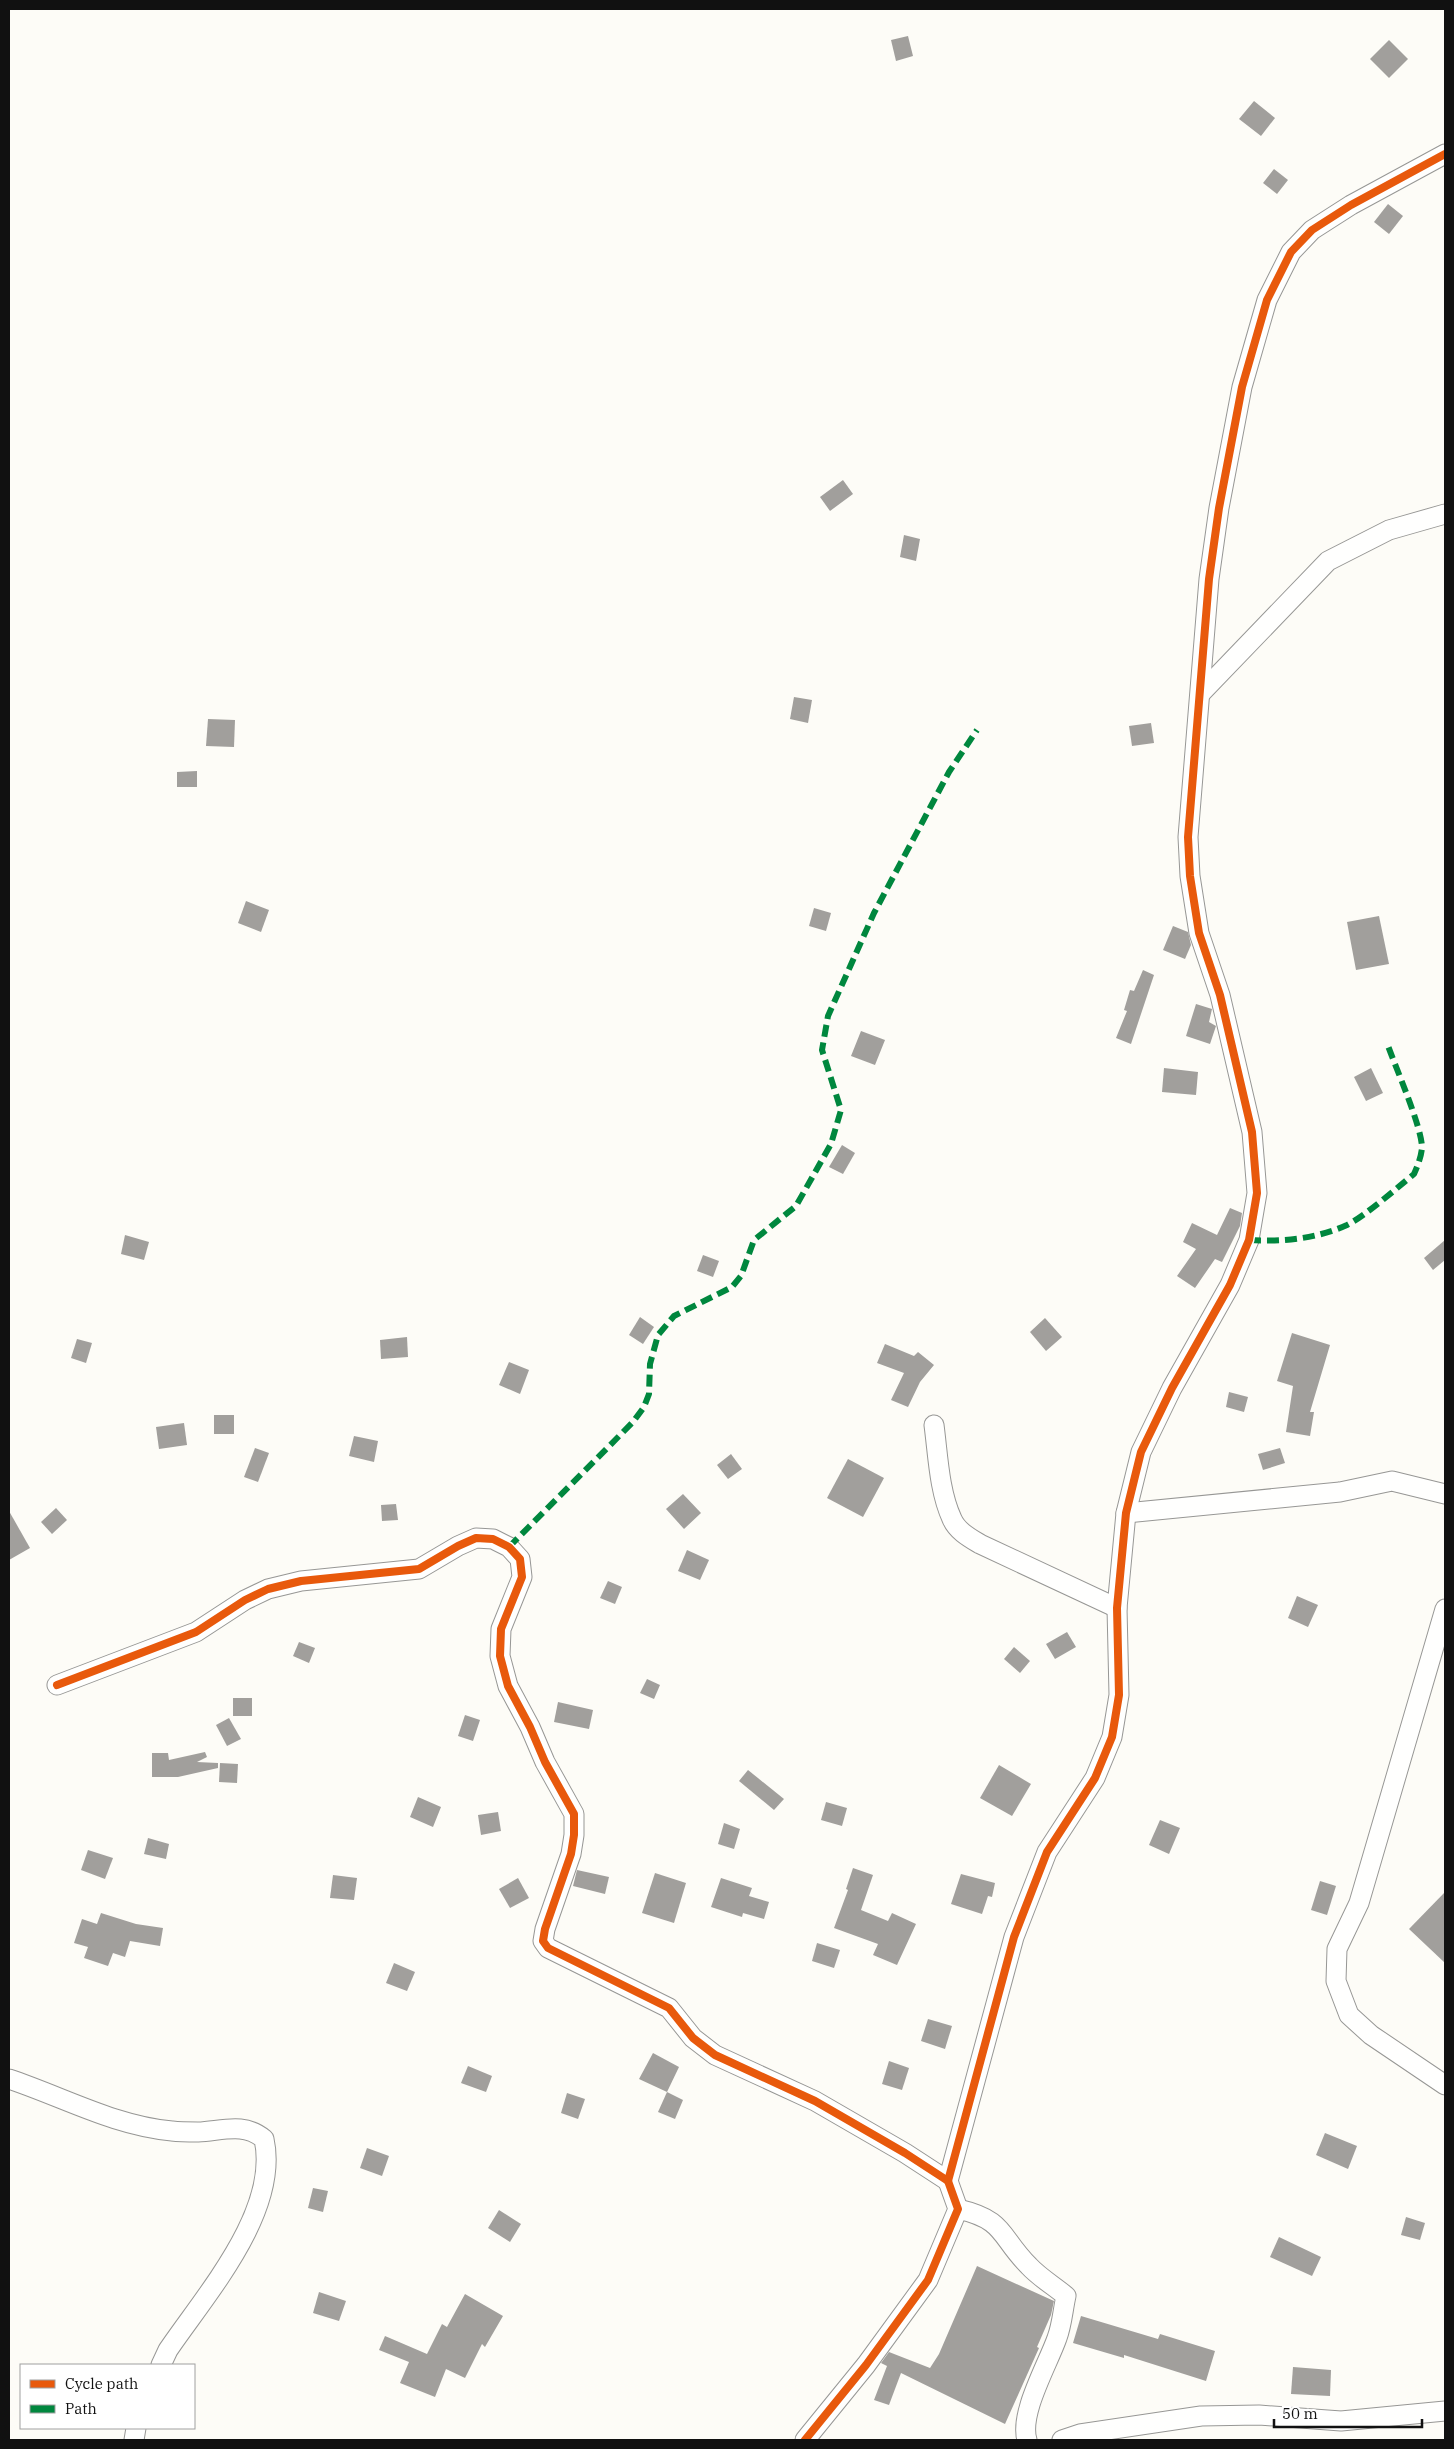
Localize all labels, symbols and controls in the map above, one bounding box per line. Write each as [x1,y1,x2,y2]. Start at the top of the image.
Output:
legend [20,2364,195,2429]
text: Cycle path [65,2374,138,2393]
scale bar [1274,2396,1422,2428]
text: Path [65,2399,97,2418]
text: 50 m [1282,2404,1318,2423]

